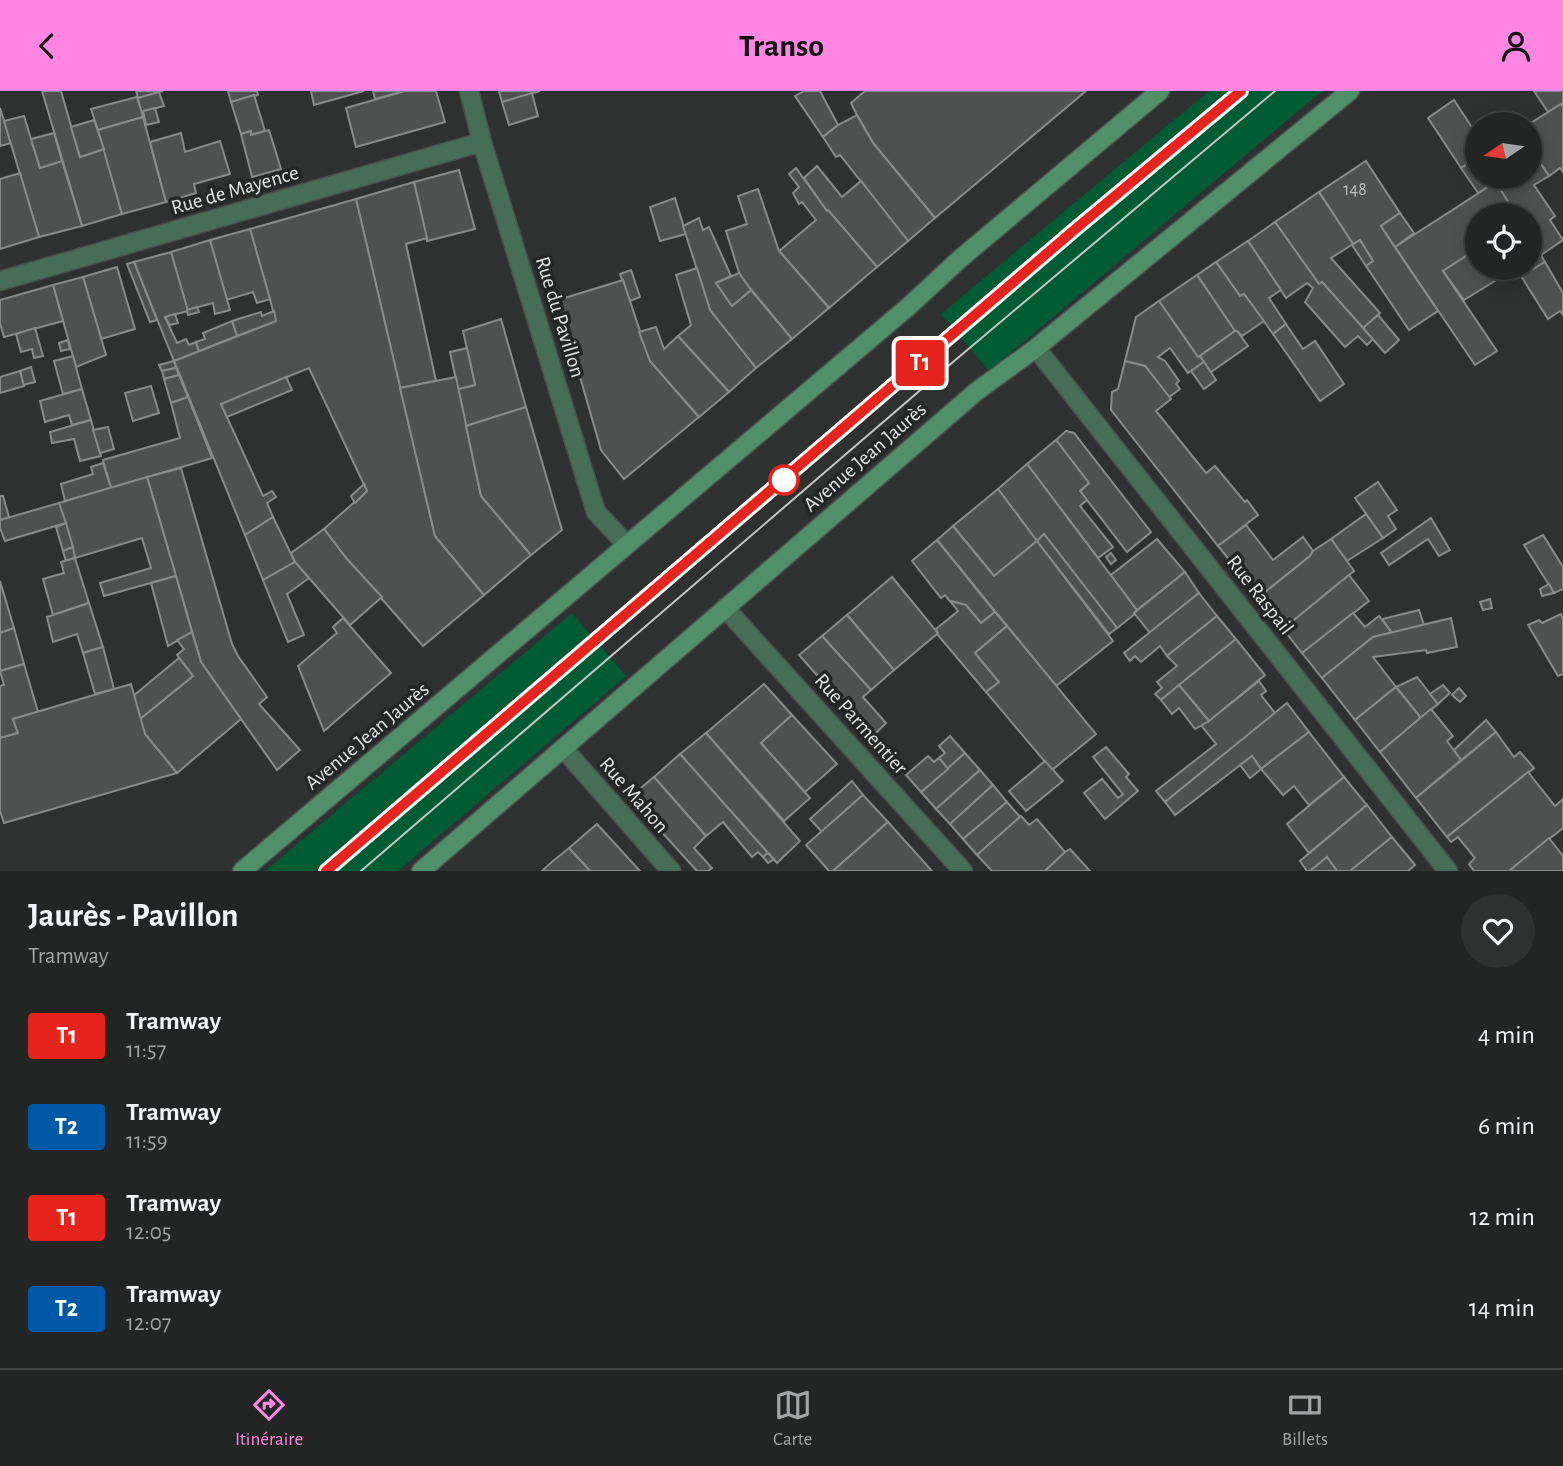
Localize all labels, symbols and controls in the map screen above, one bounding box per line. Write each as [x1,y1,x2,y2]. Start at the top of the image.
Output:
icon: back [28,27,66,65]
icon: person [1497,27,1535,65]
text: Transo [739,30,824,62]
north arrow [1465,112,1542,189]
map controls [1465,112,1542,280]
street label: Rue de Mayence [169,162,301,218]
house number: 148 [1343,181,1367,199]
button: locate [1465,203,1542,280]
street label: Rue du Pavillon [532,254,588,380]
line badge: T1 [888,340,951,386]
text: T1 [910,351,930,375]
street label: Avenue Jean Jaurès [800,398,930,516]
unlabelled marker [769,465,799,495]
street label: Rue Raspail [1223,551,1297,639]
street label: Rue Parmentier [811,670,912,778]
street label: Avenue Jean Jaurès [301,678,433,794]
street label: Rue Mahon [596,753,672,837]
button: heart [1461,894,1535,968]
text: Jaurès - Pavillon [28,900,239,933]
text: Tramway [28,945,109,968]
text: Tramway [126,1008,221,1034]
text: 4 min [1478,1022,1535,1048]
text: T1 [56,1024,77,1048]
text: 11:57 [126,1039,166,1062]
text: Tramway [126,1099,221,1125]
text: 6 min [1478,1113,1535,1139]
text: T2 [55,1115,78,1139]
text: 11:59 [126,1130,168,1153]
text: Tramway [126,1190,221,1216]
text: 12 min [1469,1204,1535,1230]
text: T1 [56,1206,77,1230]
text: 12:05 [126,1221,171,1244]
text: Tramway [126,1281,221,1307]
text: 14 min [1469,1295,1535,1321]
text: T2 [55,1297,78,1321]
text: 12:07 [126,1312,171,1335]
tab: Itinéraire [235,1386,303,1451]
tab: Carte [773,1386,812,1451]
tab: Billets [1282,1386,1328,1451]

